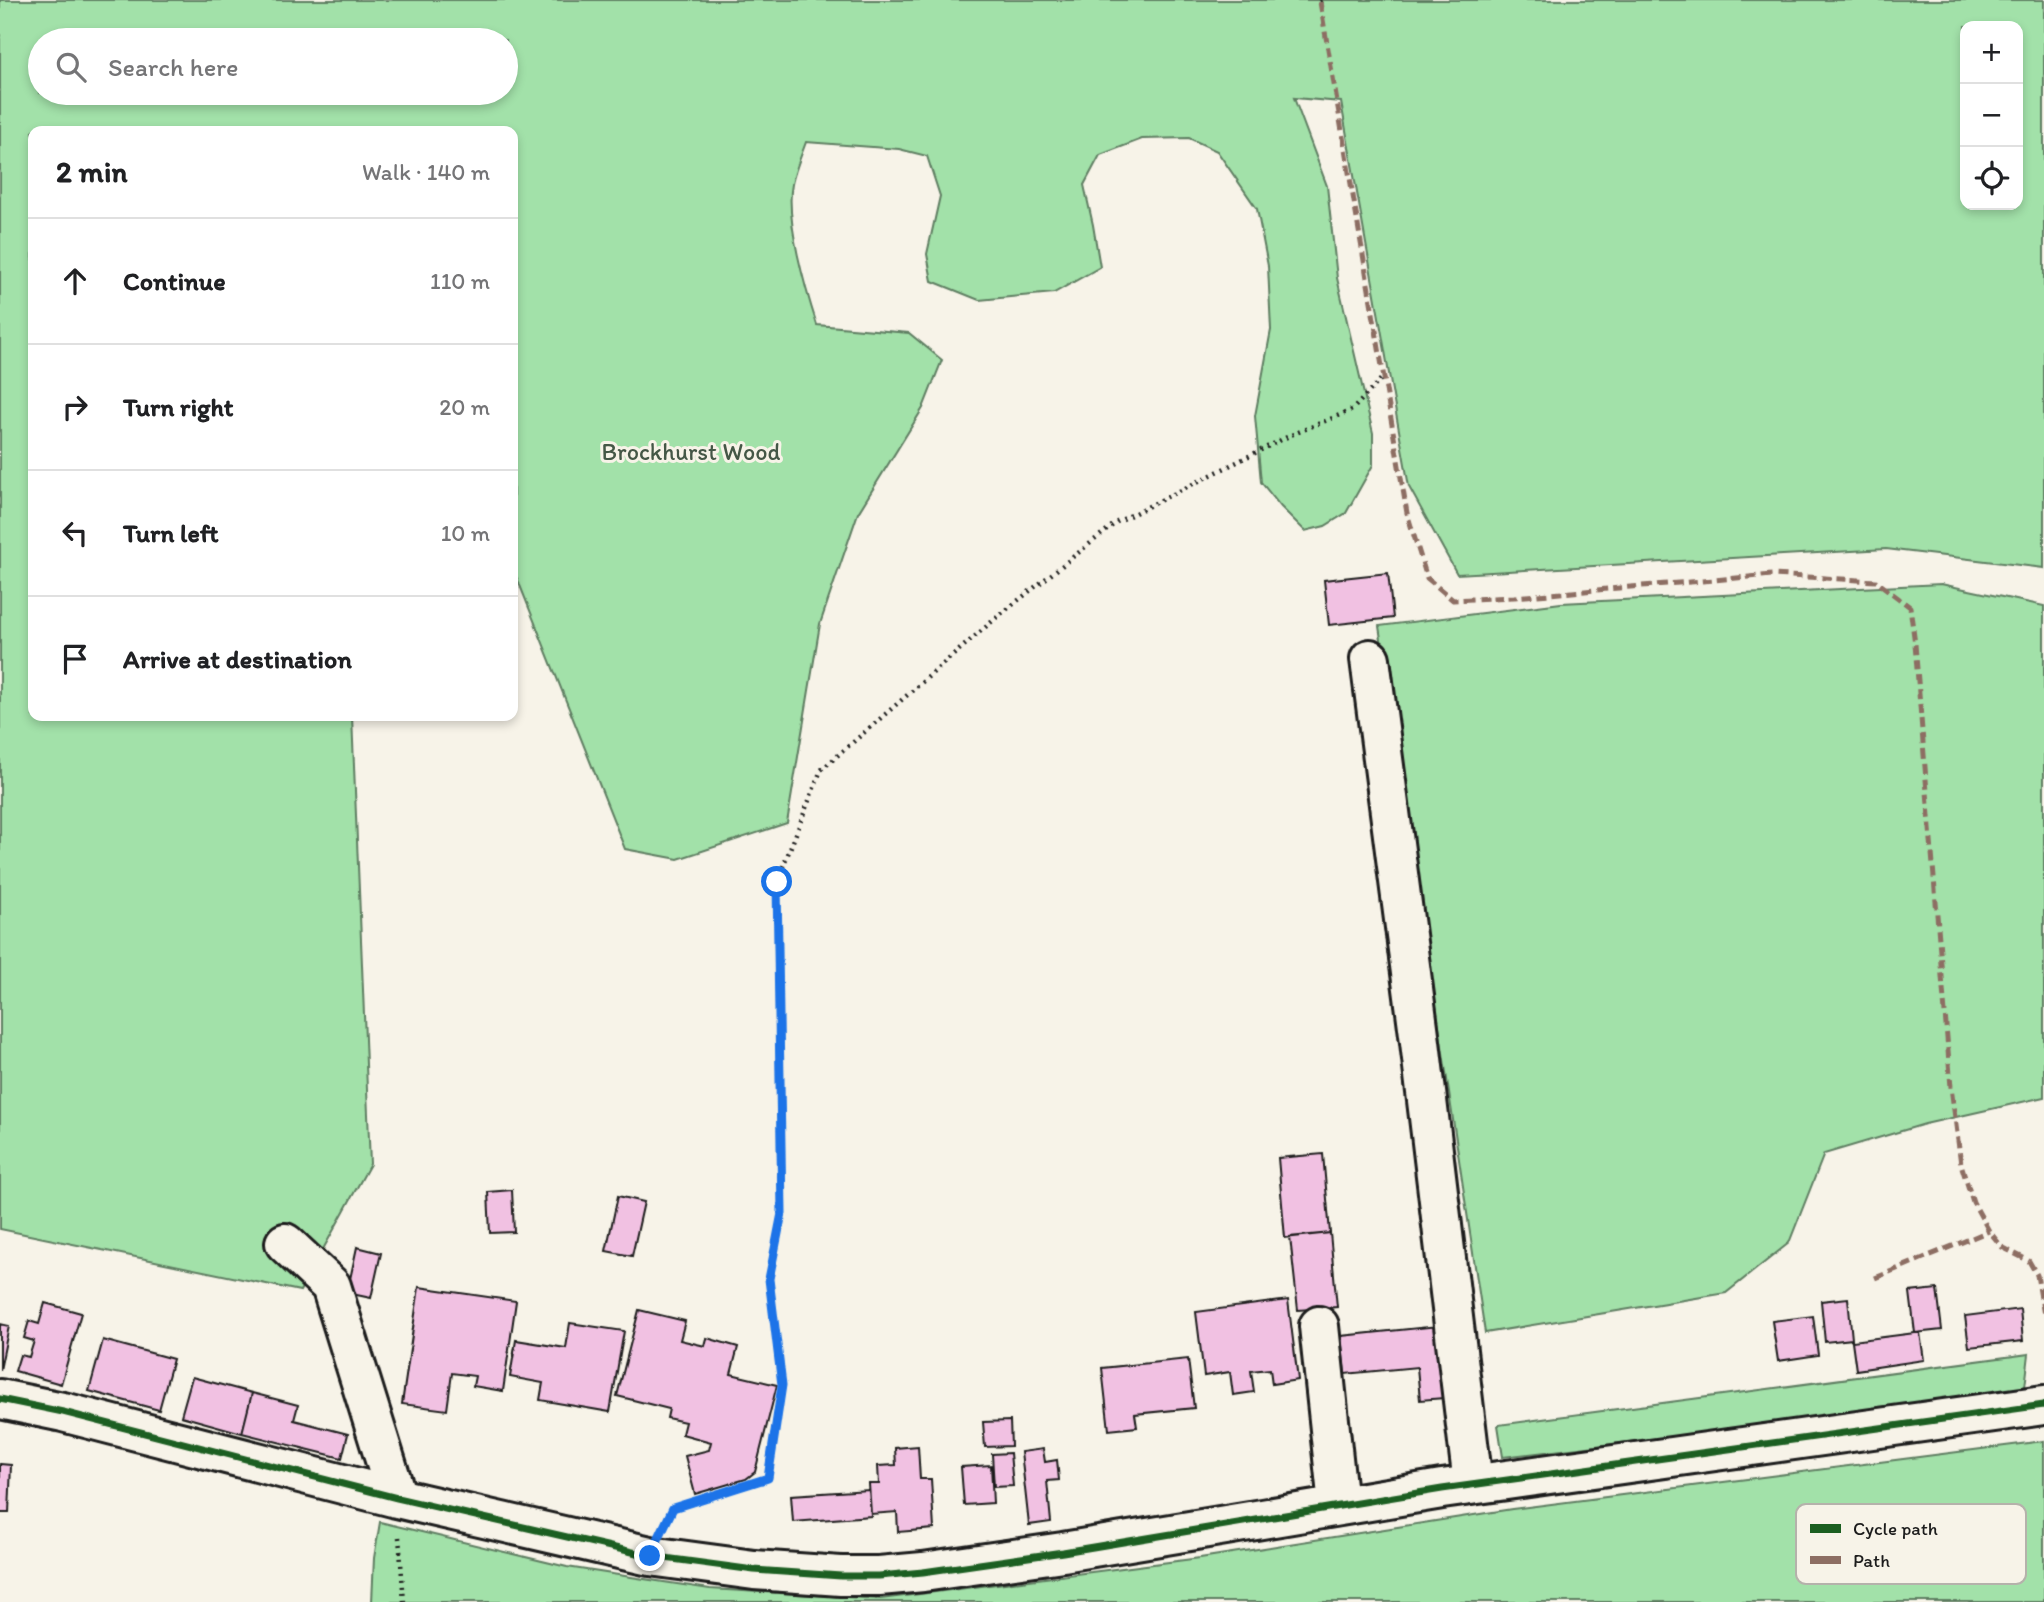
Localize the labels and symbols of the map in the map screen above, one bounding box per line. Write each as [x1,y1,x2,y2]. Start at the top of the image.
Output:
park label: Brockhurst Wood [602,437,781,466]
route start [761,866,792,897]
legend [1796,1504,2026,1584]
text: Cycle path [1853,1517,1938,1540]
route end [634,1540,665,1571]
text: Path [1853,1549,1890,1572]

